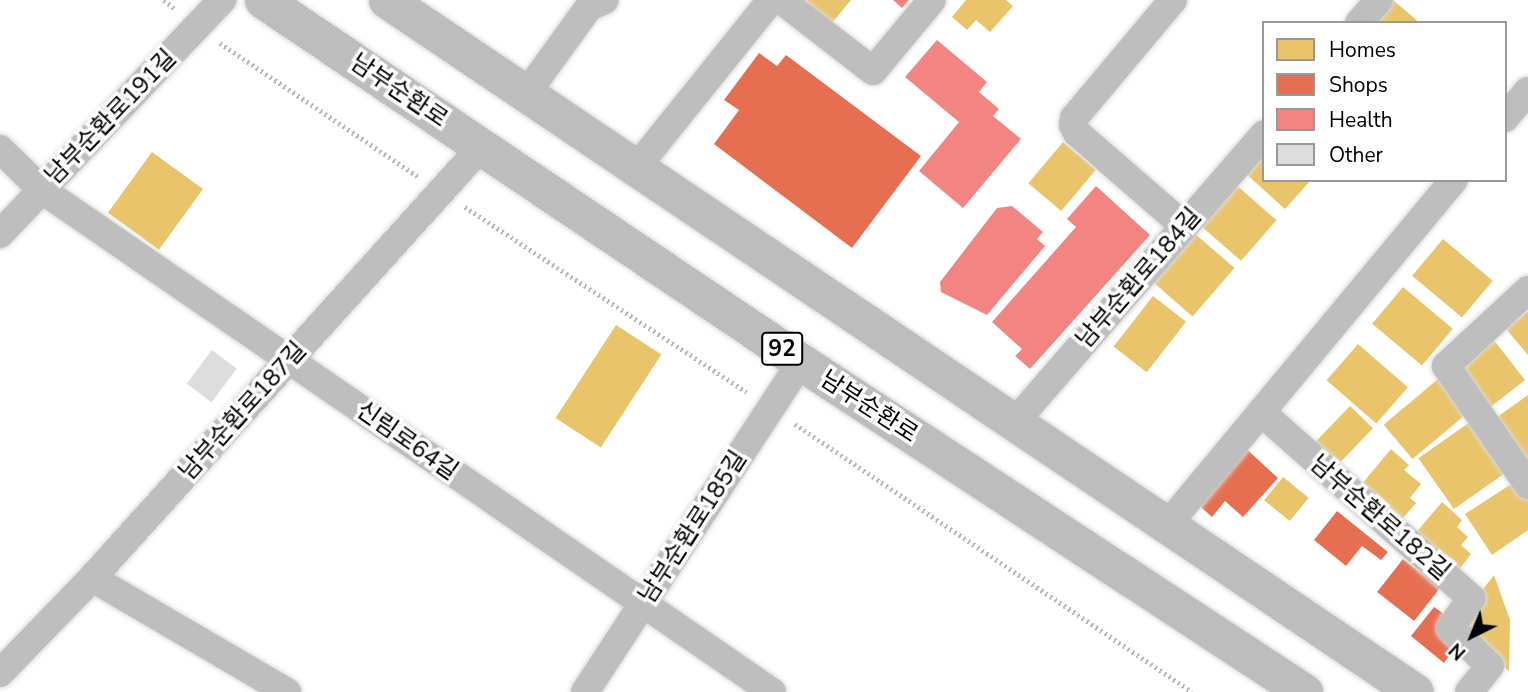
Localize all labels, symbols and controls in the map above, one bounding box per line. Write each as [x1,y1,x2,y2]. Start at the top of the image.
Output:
legend [1262,21,1507,182]
text: Homes [1329,36,1396,64]
street label: 남부순환로191길 [40,44,182,190]
street label: 남부순환로 [345,48,453,134]
text: Shops [1329,71,1388,99]
text: Health [1329,106,1393,134]
text: Other [1329,141,1383,169]
street label: 남부순환로184길 [1071,202,1207,354]
road number: 92 [761,330,803,368]
street label: 남부순환로187길 [174,336,312,486]
street label: 남부순환로 [815,365,923,449]
street label: 신림로64길 [351,396,463,486]
street label: 남부순환로185길 [633,445,753,609]
street label: 남부순환로182길 [1304,450,1456,586]
north arrow [1437,601,1507,671]
text: N [1444,637,1472,666]

